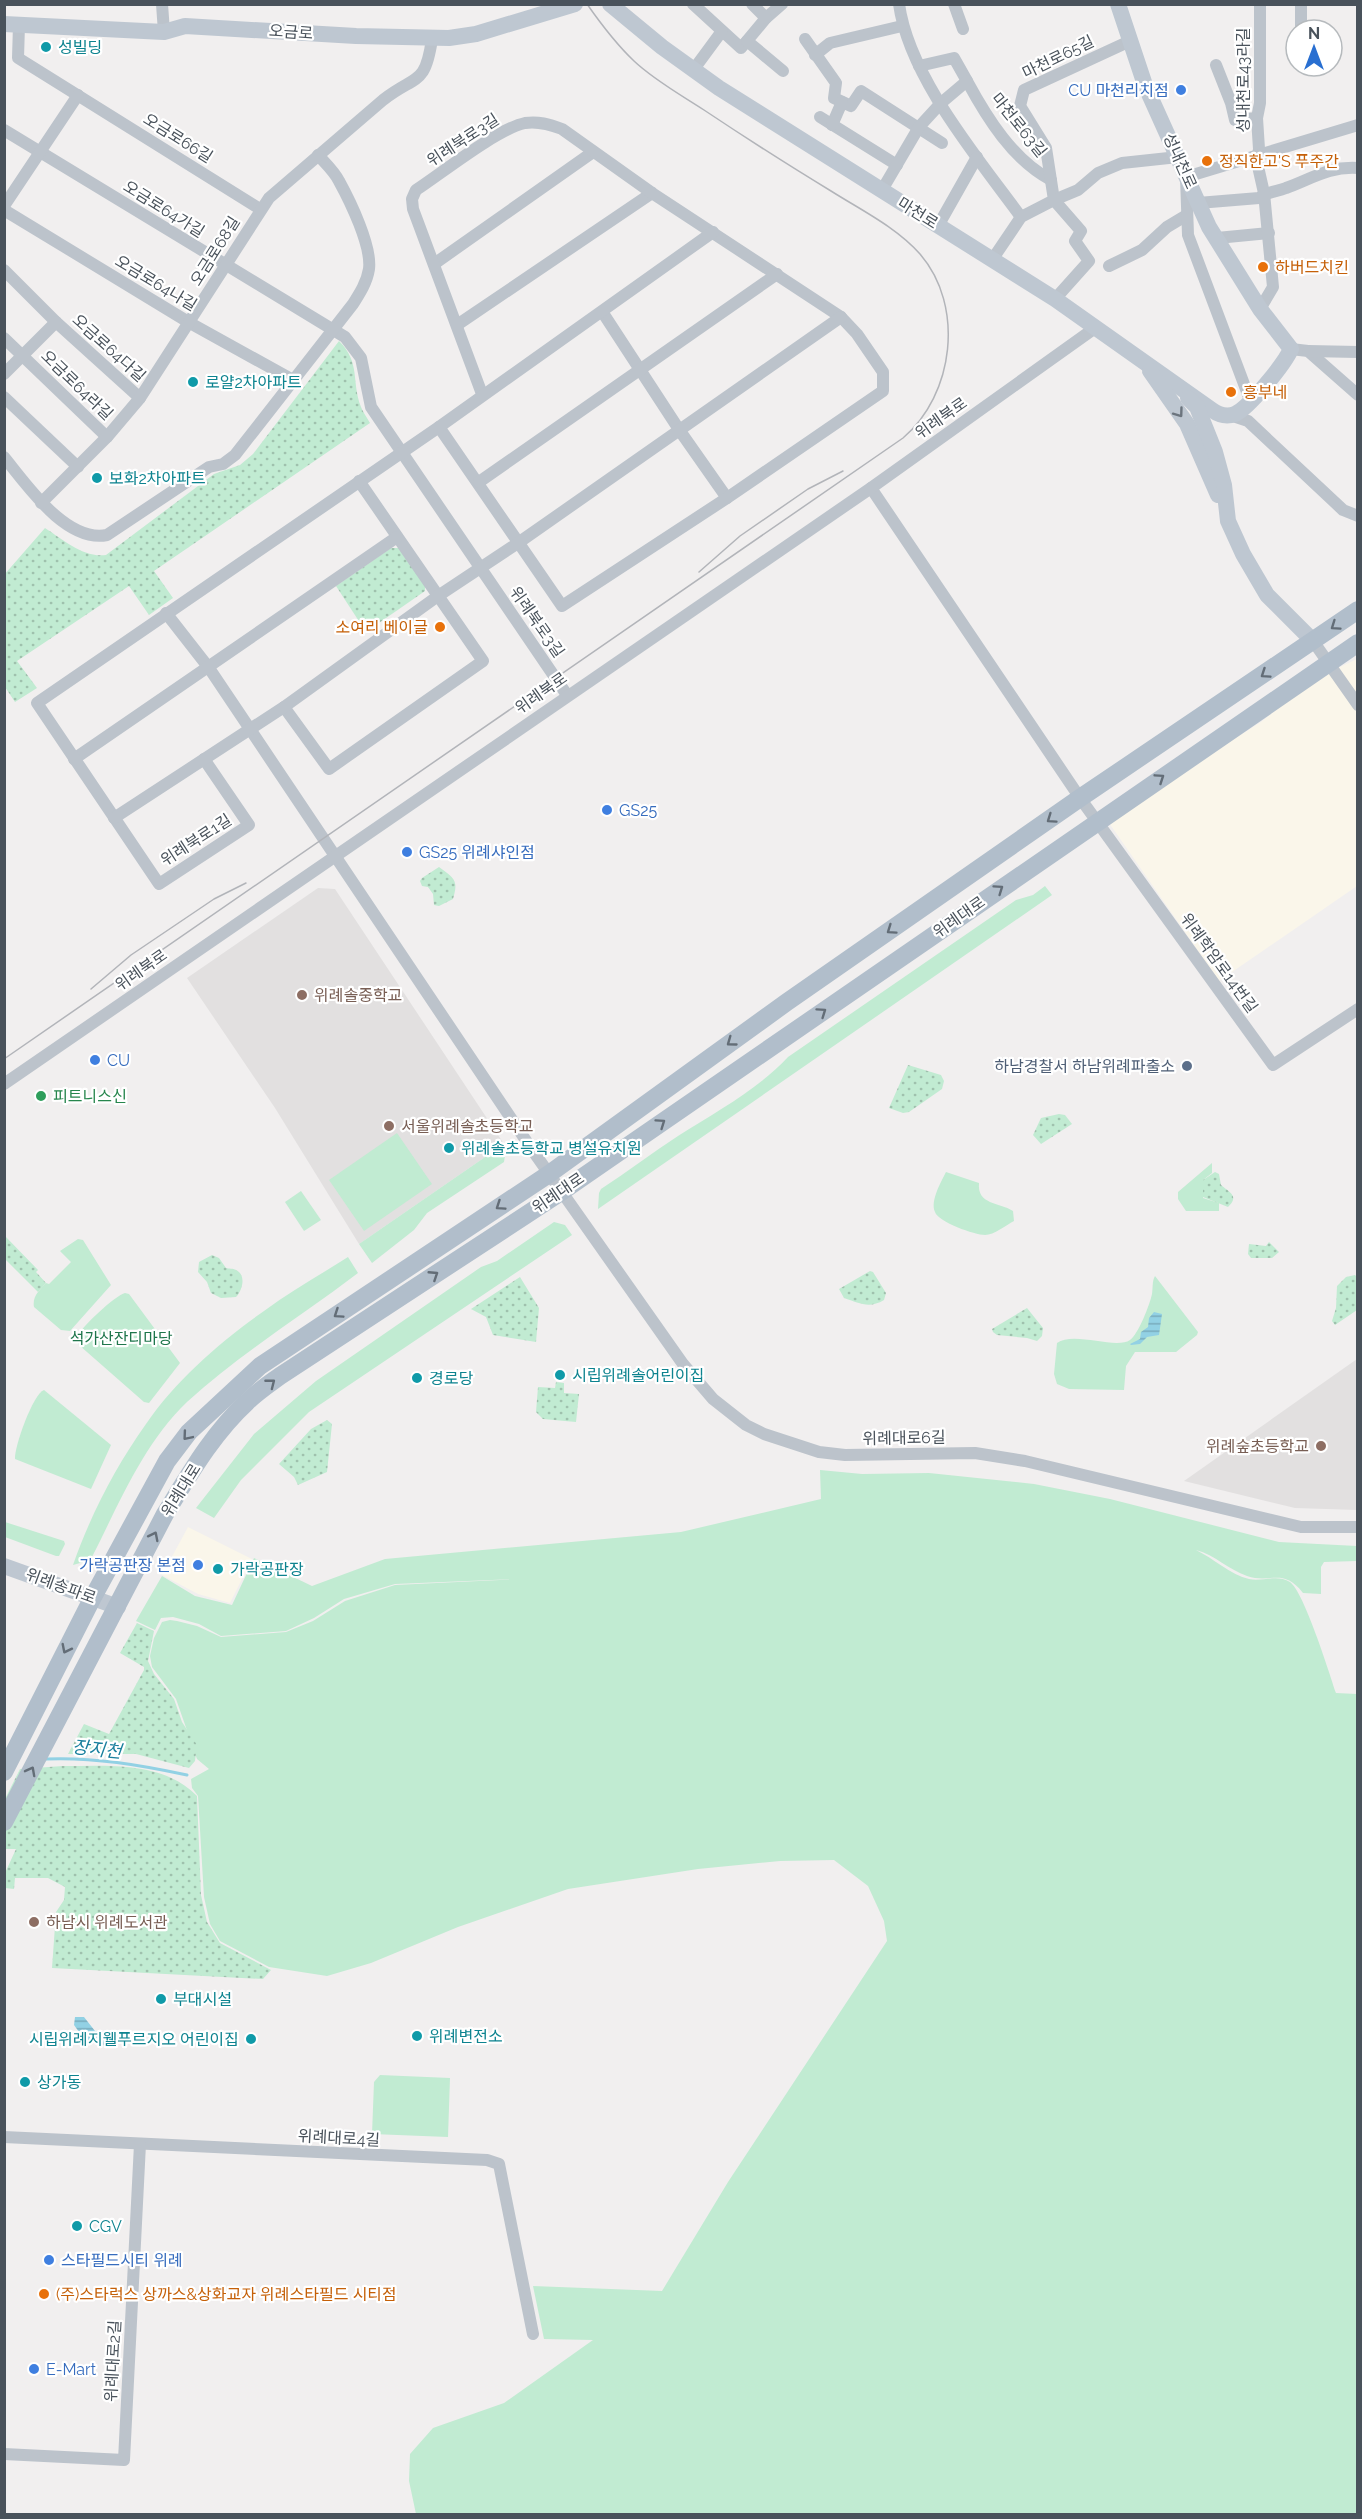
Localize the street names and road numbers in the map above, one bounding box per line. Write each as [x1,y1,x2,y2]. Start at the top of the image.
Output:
street label: 오금로 [268,21,314,43]
street label: 성내천로43라길 [1234,27,1253,133]
street label: 마천로65길 [1019,32,1097,82]
street label: 마천로63길 [987,89,1051,161]
street label: 오금로66길 [140,109,216,167]
street label: 위례북로3길 [423,110,503,170]
street label: 성내천로 [1159,130,1201,192]
street label: 오금로64가길 [120,177,208,241]
street label: 마천로 [894,193,942,233]
street label: 오금로68길 [186,213,244,289]
street label: 오금로64나길 [112,251,200,315]
street label: 오금로64다길 [68,310,150,386]
street label: 오금로64라길 [37,346,117,424]
street label: 위례북로 [911,393,971,443]
street label: 위례북로3길 [506,583,568,661]
street label: 위례북로 [511,668,571,718]
street label: 위례북로1길 [157,810,235,870]
street label: 위례대로 [929,892,989,942]
street label: 위례학암로14번길 [1176,909,1262,1017]
street label: 위례북로 [111,945,171,995]
street label: 위례대로 [528,1169,588,1217]
street label: 위례대로6길 [862,1428,946,1448]
street label: 위례대로 [157,1460,205,1520]
street label: 위례송파로 [23,1564,99,1608]
street label: 위례대로4길 [297,2126,381,2150]
street label: 위례대로2길 [101,2320,125,2402]

